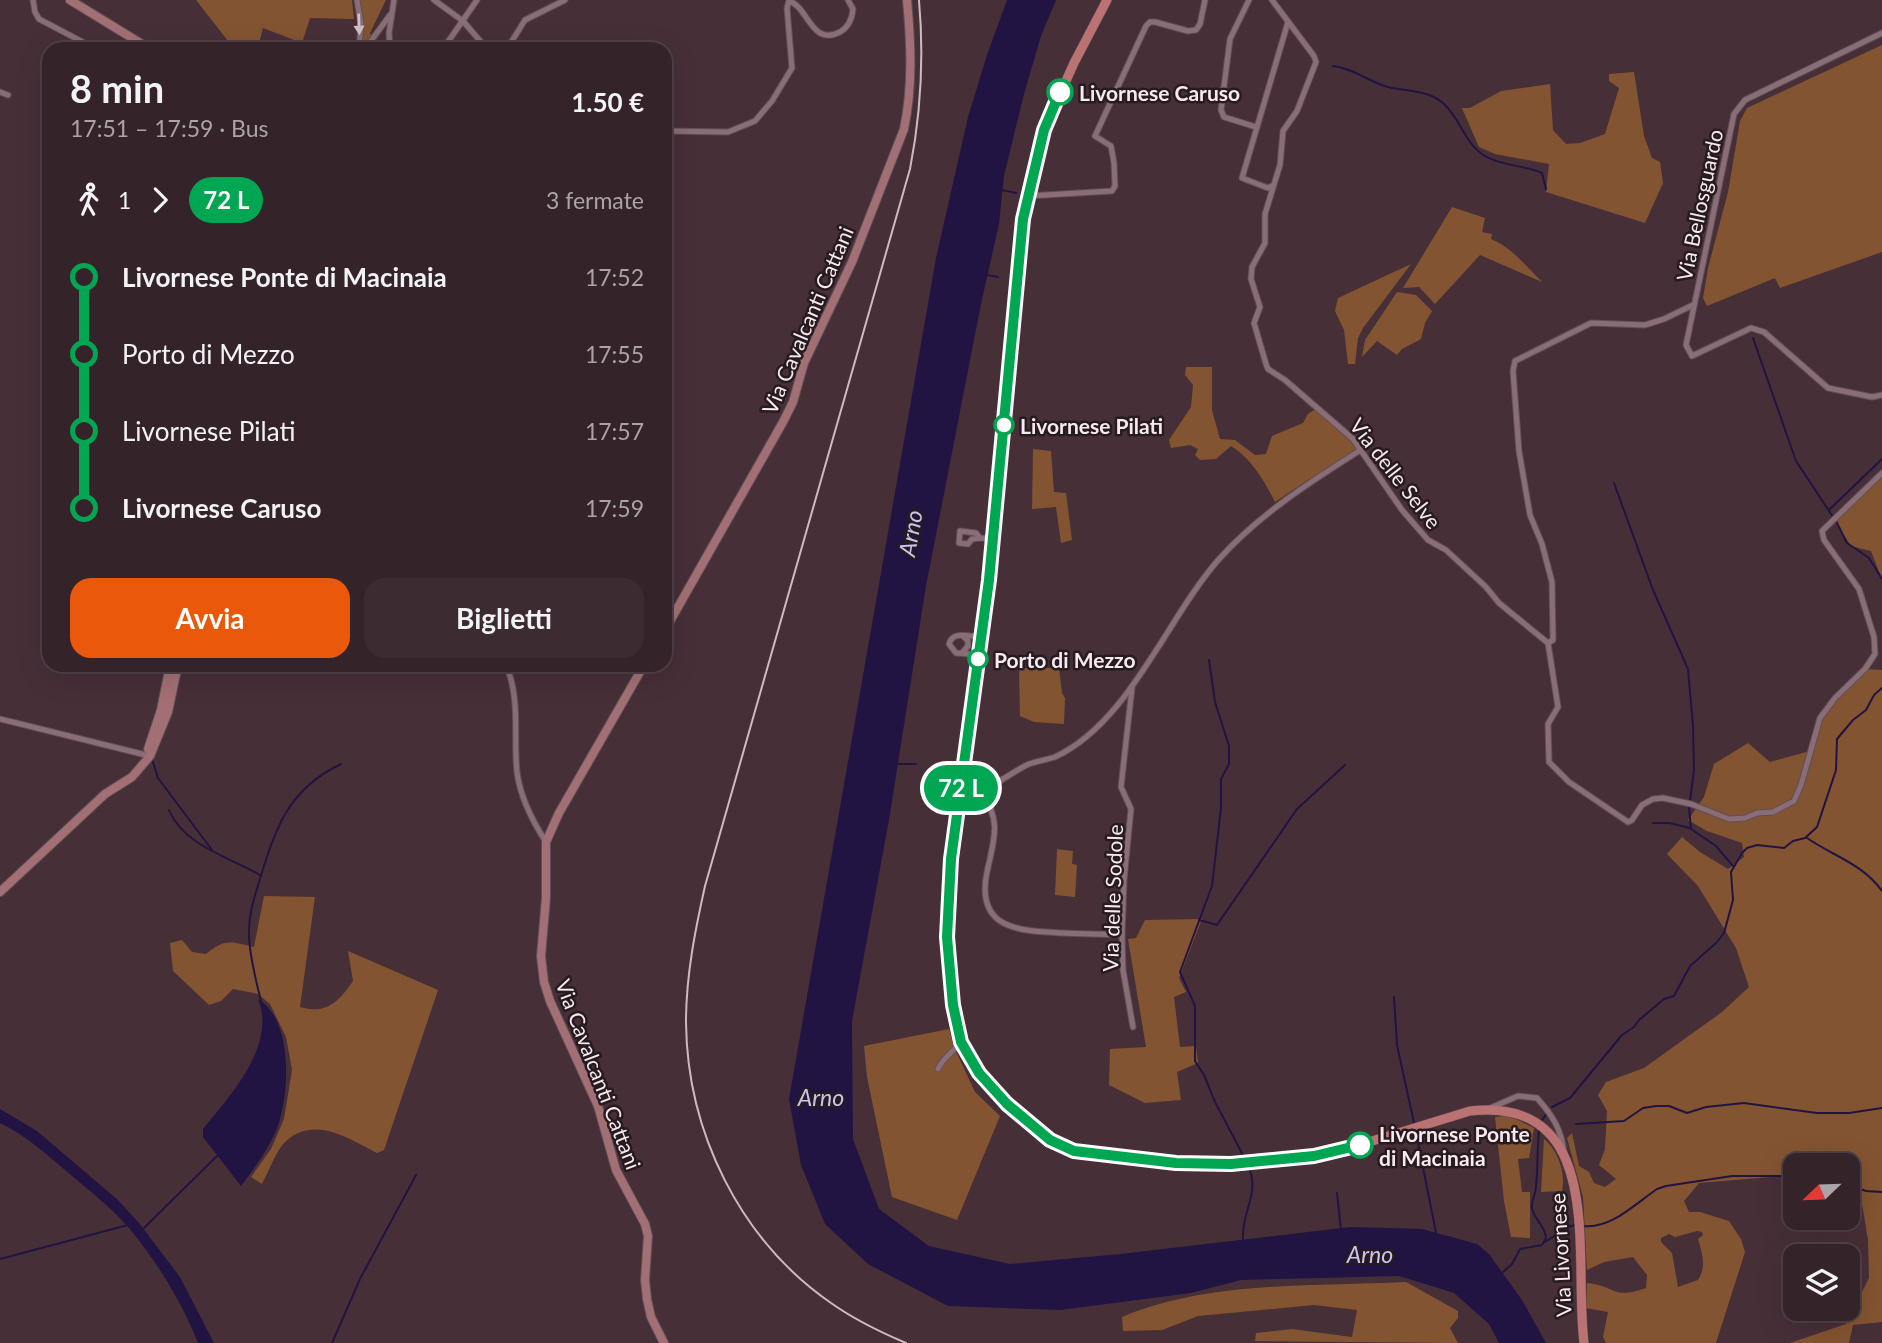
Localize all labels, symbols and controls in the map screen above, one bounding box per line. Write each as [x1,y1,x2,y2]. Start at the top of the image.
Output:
one-way arrow [354,14,365,36]
text: 8 min [70,65,164,111]
marker: Livornese Caruso [1047,79,1073,105]
place label: Livornese Caruso [1079,80,1240,105]
text: 1.50 € [571,86,644,118]
text: 17:51 – 17:59 · Bus [70,114,269,142]
street label: Via Bellosguardo [1671,127,1727,283]
icon: walk [70,181,108,219]
icon: forward [141,181,179,219]
text: 72 L [203,185,249,214]
text: 1 [118,186,131,214]
text: 3 fermate [546,186,644,214]
street label: Via Cavalcanti Cattani [756,222,858,418]
text: Livornese Ponte di Macinaia [122,261,447,293]
text: 17:52 [585,263,644,291]
text: Porto di Mezzo [122,338,295,370]
text: 17:55 [585,340,644,368]
place label: Livornese Pilati [1020,413,1163,438]
street label: Via delle Selve [1345,413,1447,533]
text: Livornese Pilati [122,415,295,447]
marker: Livornese Pilati [994,415,1014,435]
text: 17:57 [585,417,644,445]
text: Livornese Caruso [122,492,321,524]
text: 17:59 [585,494,644,522]
water label: Arno [892,508,928,559]
button: Avvia [70,578,350,658]
button: Biglietti [364,578,644,658]
place label: Porto di Mezzo [994,647,1136,672]
marker: Porto di Mezzo [968,649,988,669]
line badge: 72 L [912,765,1010,811]
text: 72 L [938,773,984,802]
street label: Via delle Sodole [1097,824,1127,972]
street label: Via Cavalcanti Cattani [551,975,647,1173]
water label: Arno [797,1083,844,1111]
place label: Livornese Ponte di Macinaia [1379,1121,1530,1170]
marker: Livornese Ponte di Macinaia [1347,1132,1373,1158]
north arrow [1783,1153,1860,1230]
map controls [1783,1153,1860,1321]
street label: Via Livornese [1544,1192,1576,1318]
water label: Arno [1346,1240,1393,1268]
button: layers [1783,1244,1860,1321]

